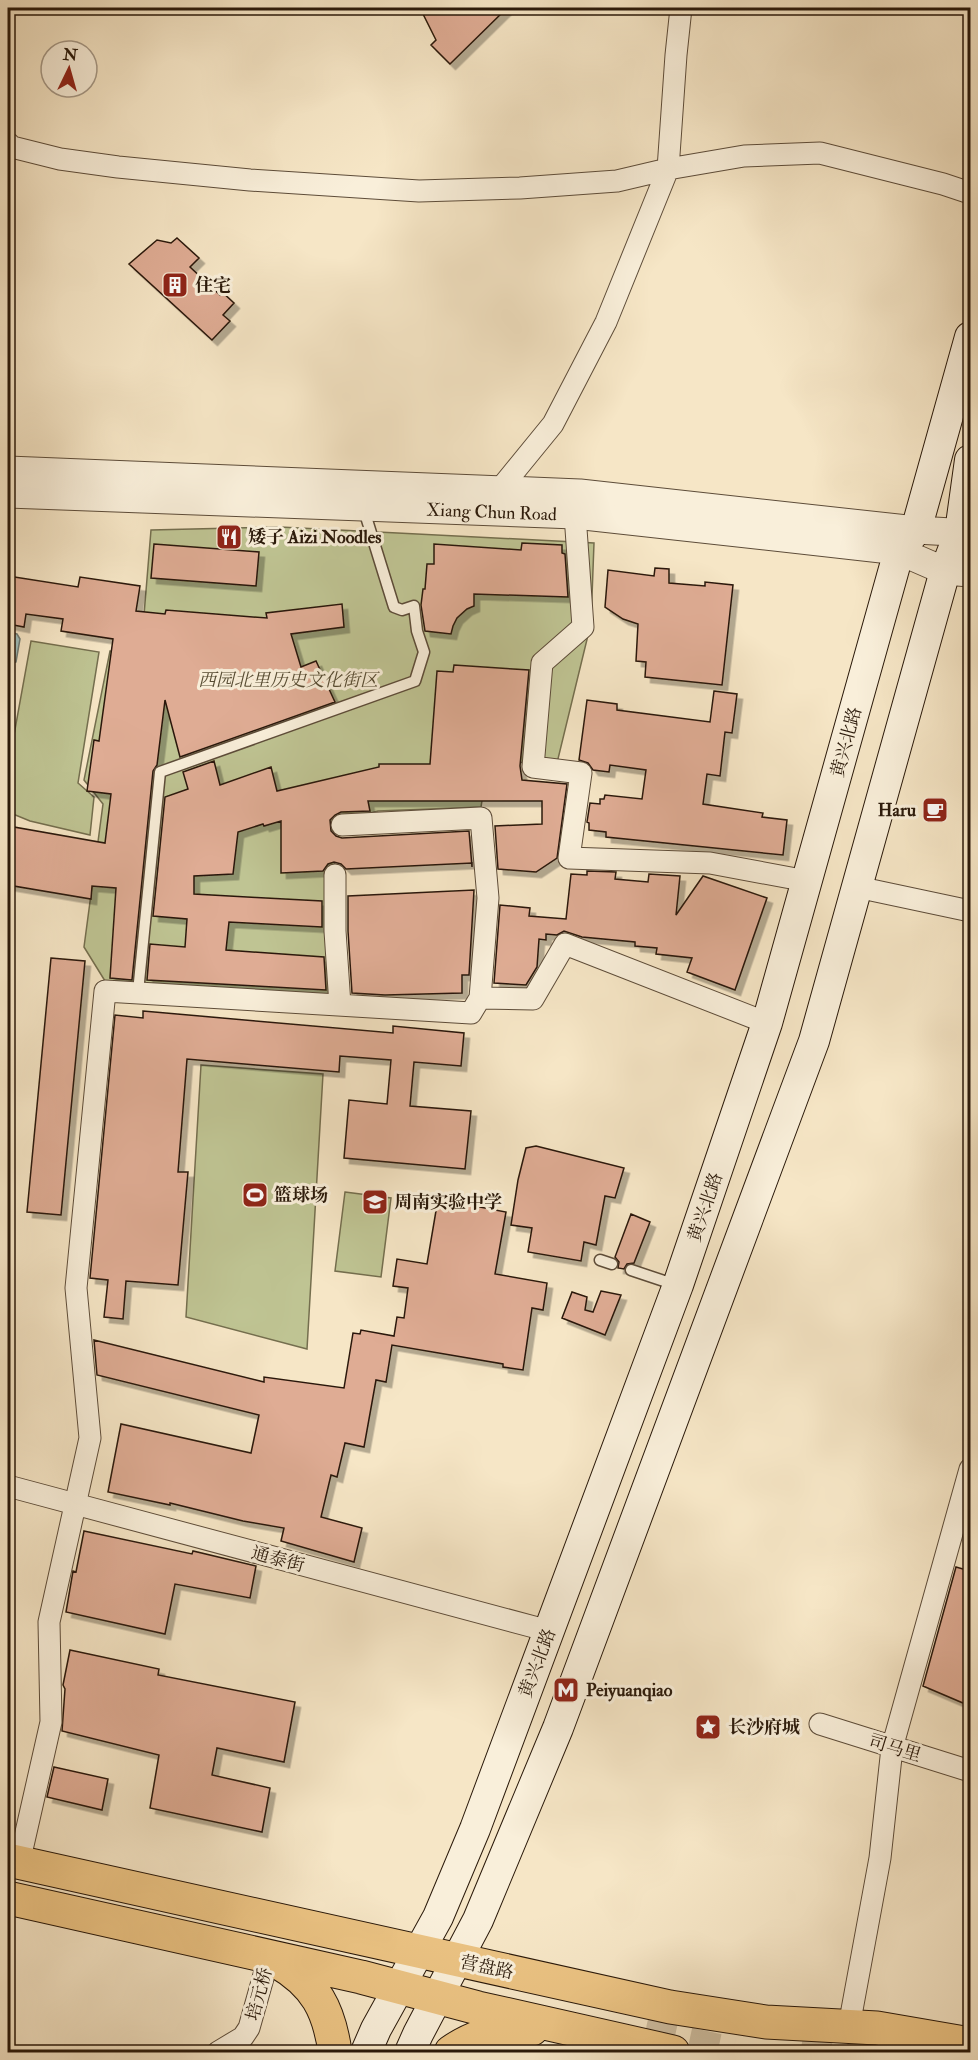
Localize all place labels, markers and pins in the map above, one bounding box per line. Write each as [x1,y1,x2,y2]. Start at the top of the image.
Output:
building icon: 住宅 [160,270,190,300]
place label: 住宅 [195,274,231,297]
restaurant icon: 矮子 Aizi Noodles [214,522,244,552]
place label: 矮子 Aizi Noodles [248,526,381,549]
cafe icon: Haru [920,795,950,825]
place label: Haru [878,799,917,822]
sports icon: 篮球场 [240,1180,270,1210]
place label: 篮球场 [274,1184,328,1207]
school or university icon: 周南实验中学 [360,1187,390,1217]
place label: 周南实验中学 [394,1191,502,1214]
metro station icon: Peiyuanqiao [551,1675,581,1705]
place label: Peiyuanqiao [586,1679,673,1702]
place icon: 长沙府城 [693,1712,723,1742]
place label: 长沙府城 [728,1716,800,1739]

